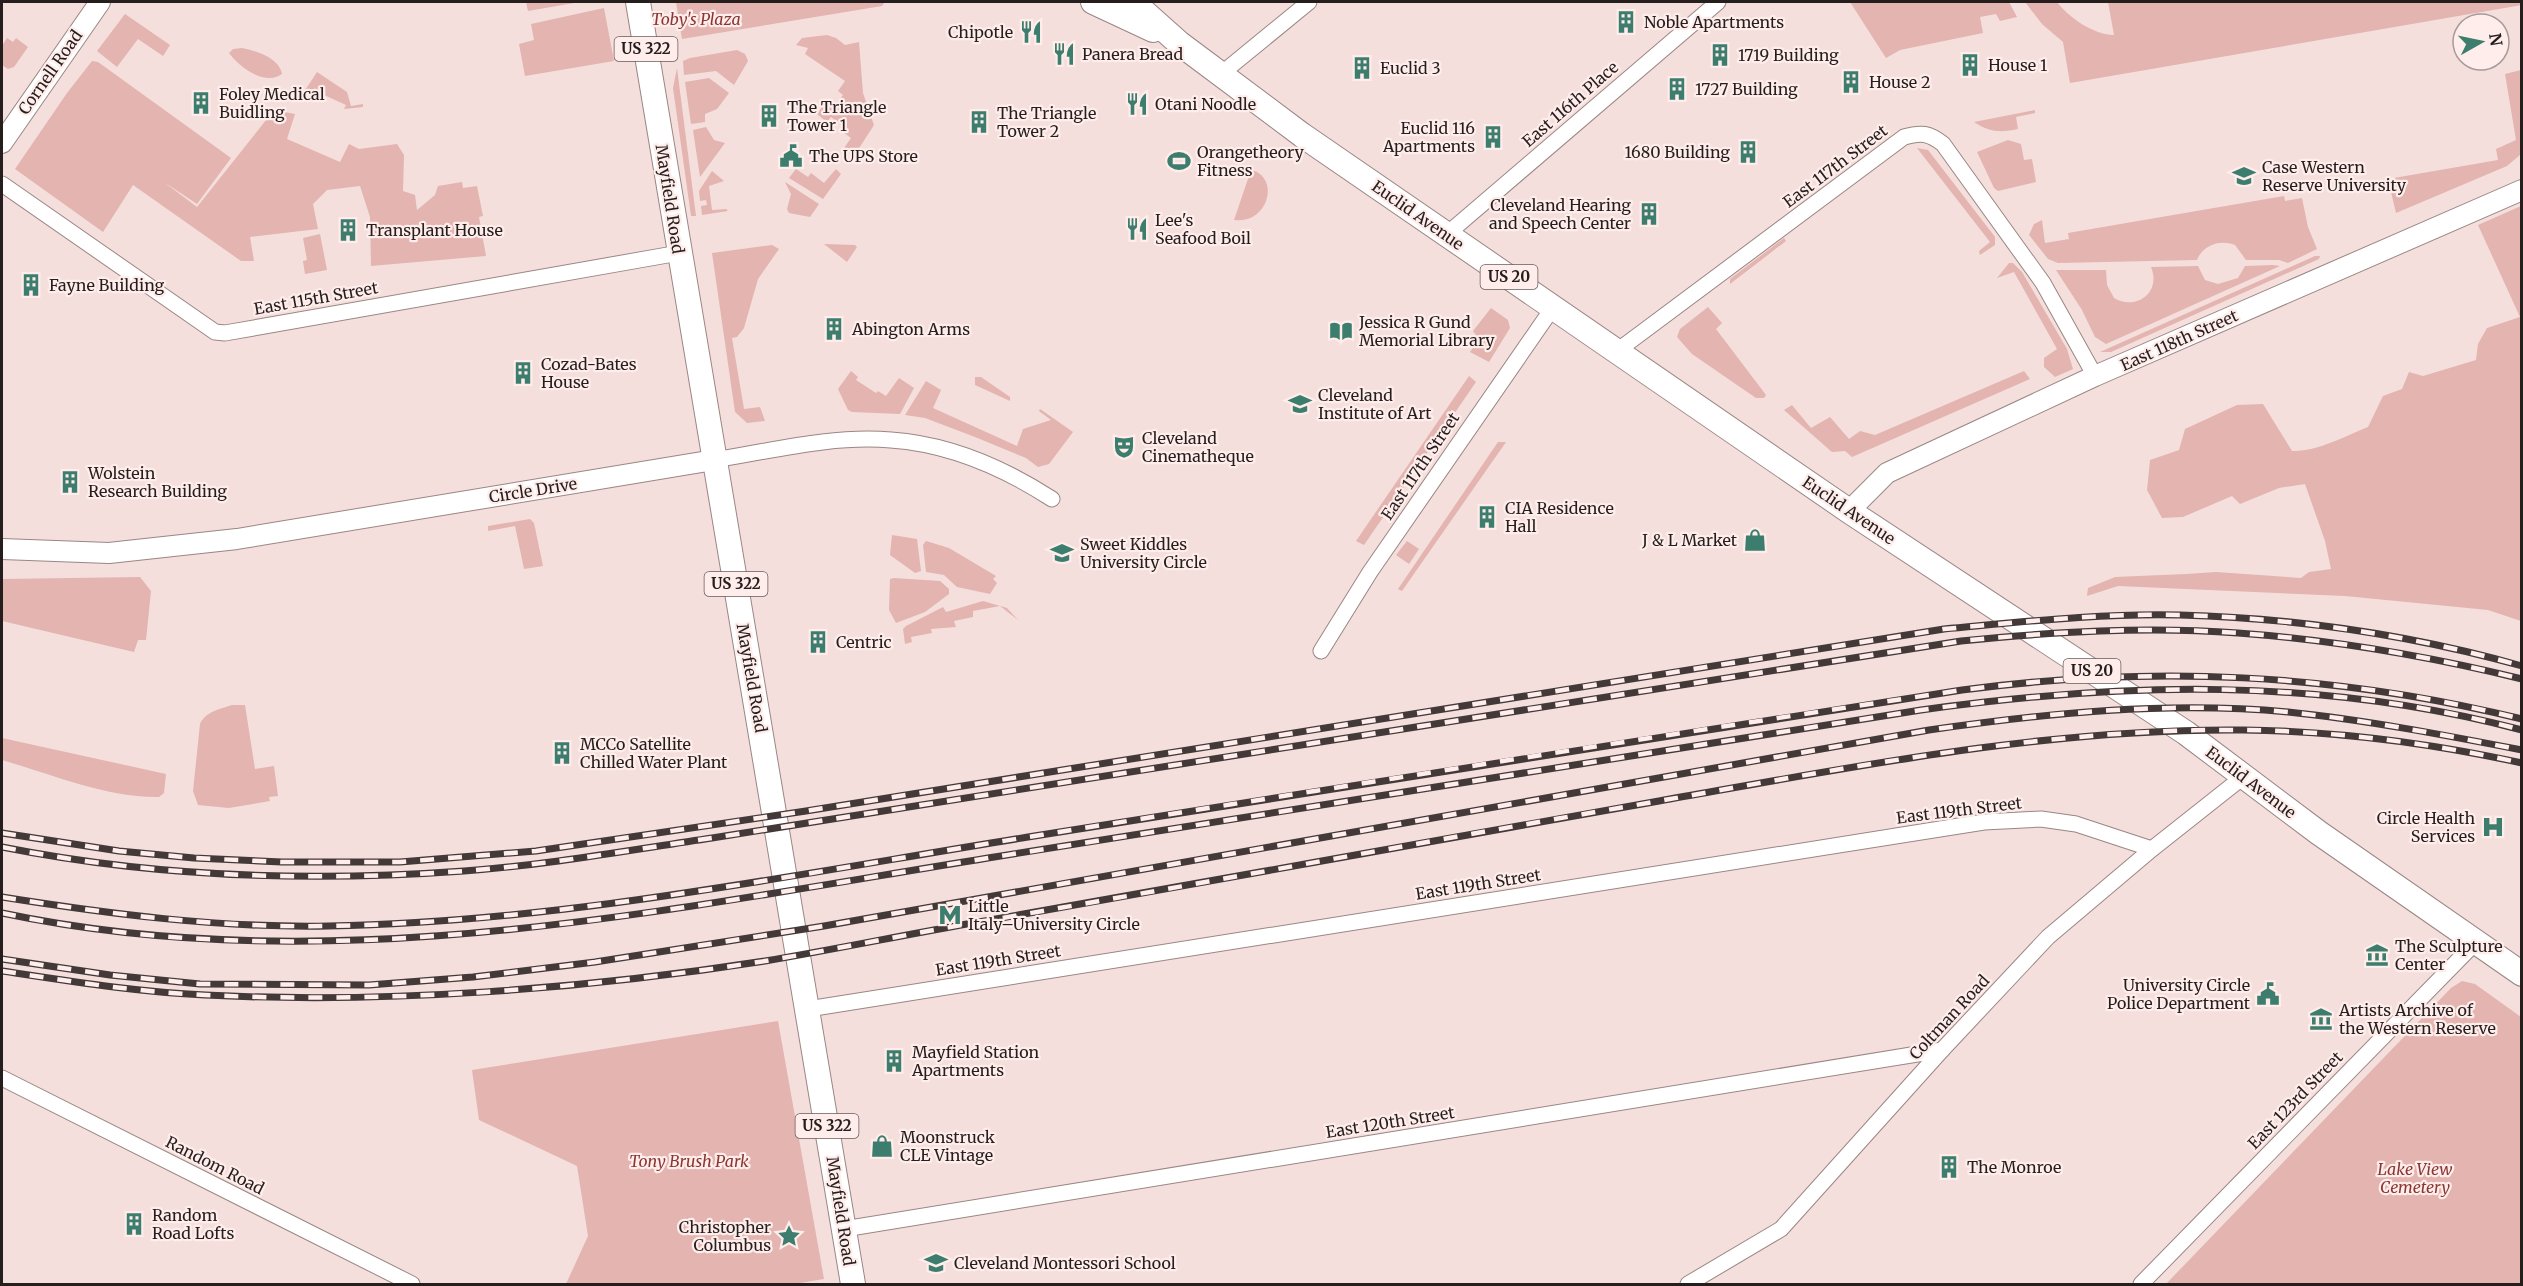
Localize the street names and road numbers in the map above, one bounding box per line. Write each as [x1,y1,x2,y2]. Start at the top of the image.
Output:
street label: Cornell Road [14,26,87,118]
road number: US 322 [614,37,678,61]
street label: East 116th Place [1518,57,1622,151]
street label: East 117th Street [1779,120,1892,212]
street label: Mayfield Road [651,143,689,255]
street label: Euclid Avenue [1368,176,1468,254]
road number: US 20 [1480,265,1538,289]
street label: East 115th Street [252,277,380,319]
street label: East 118th Street [2117,305,2242,375]
street label: East 117th Street [1377,408,1464,524]
street label: Euclid Avenue [1799,472,1899,548]
street label: Circle Drive [488,473,578,507]
road number: US 322 [704,572,768,596]
street label: Mayfield Road [733,622,771,734]
road number: US 20 [2064,659,2120,683]
street label: Euclid Avenue [2202,742,2300,822]
street label: East 119th Street [1895,792,2024,828]
street label: East 119th Street [1414,864,1543,904]
street label: East 119th Street [934,940,1063,980]
street label: Coltman Road [1905,970,1993,1063]
street label: East 123rd Street [2243,1047,2347,1153]
street label: East 120th Street [1324,1102,1457,1142]
road number: US 322 [796,1114,858,1138]
street label: Random Road [162,1132,268,1199]
street label: Mayfield Road [822,1155,860,1267]

